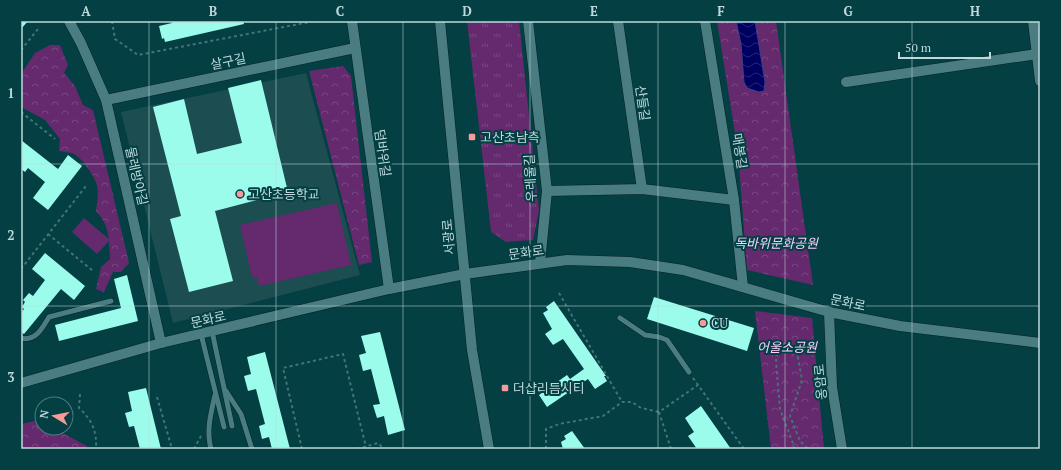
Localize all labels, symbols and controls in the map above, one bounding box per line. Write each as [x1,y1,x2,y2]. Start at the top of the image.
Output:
text: A [81,2,91,20]
text: B [209,2,217,20]
text: C [336,2,344,20]
text: D [462,2,472,20]
text: E [590,2,598,20]
text: F [717,2,725,20]
text: G [843,2,853,20]
text: H [970,2,980,20]
scale bar [899,34,990,60]
text: 50 m [905,40,932,55]
street label: 살구길 [209,48,247,74]
text: 1 [7,84,15,102]
street label: 산들길 [632,84,654,122]
street label: 덤바위길 [371,128,395,178]
place label: 고산초남측 [480,128,540,146]
marker: 고산초남측 [467,132,477,142]
street label: 매봉길 [728,132,752,170]
street label: 물레방아길 [122,145,152,207]
street label: 우레울길 [520,154,540,202]
place label: 고산초등학교 [248,185,320,203]
marker: 고산초등학교 [235,189,245,199]
street label: 서광로 [437,218,459,256]
text: 2 [7,226,15,244]
park label: 독바위문화공원 [734,234,819,252]
street label: 문화로 [507,241,545,263]
street label: 문화로 [829,289,867,315]
street label: 문화로 [188,306,228,332]
place label: CU [711,314,728,332]
marker: CU [698,318,708,328]
park label: 어울소공원 [757,338,818,356]
street label: 옹암로 [809,363,831,401]
text: 3 [7,368,15,386]
place label: 더샵리듬시티 [513,379,585,397]
marker: 더샵리듬시티 [500,383,510,393]
north arrow [34,396,74,436]
text: N [37,408,52,420]

